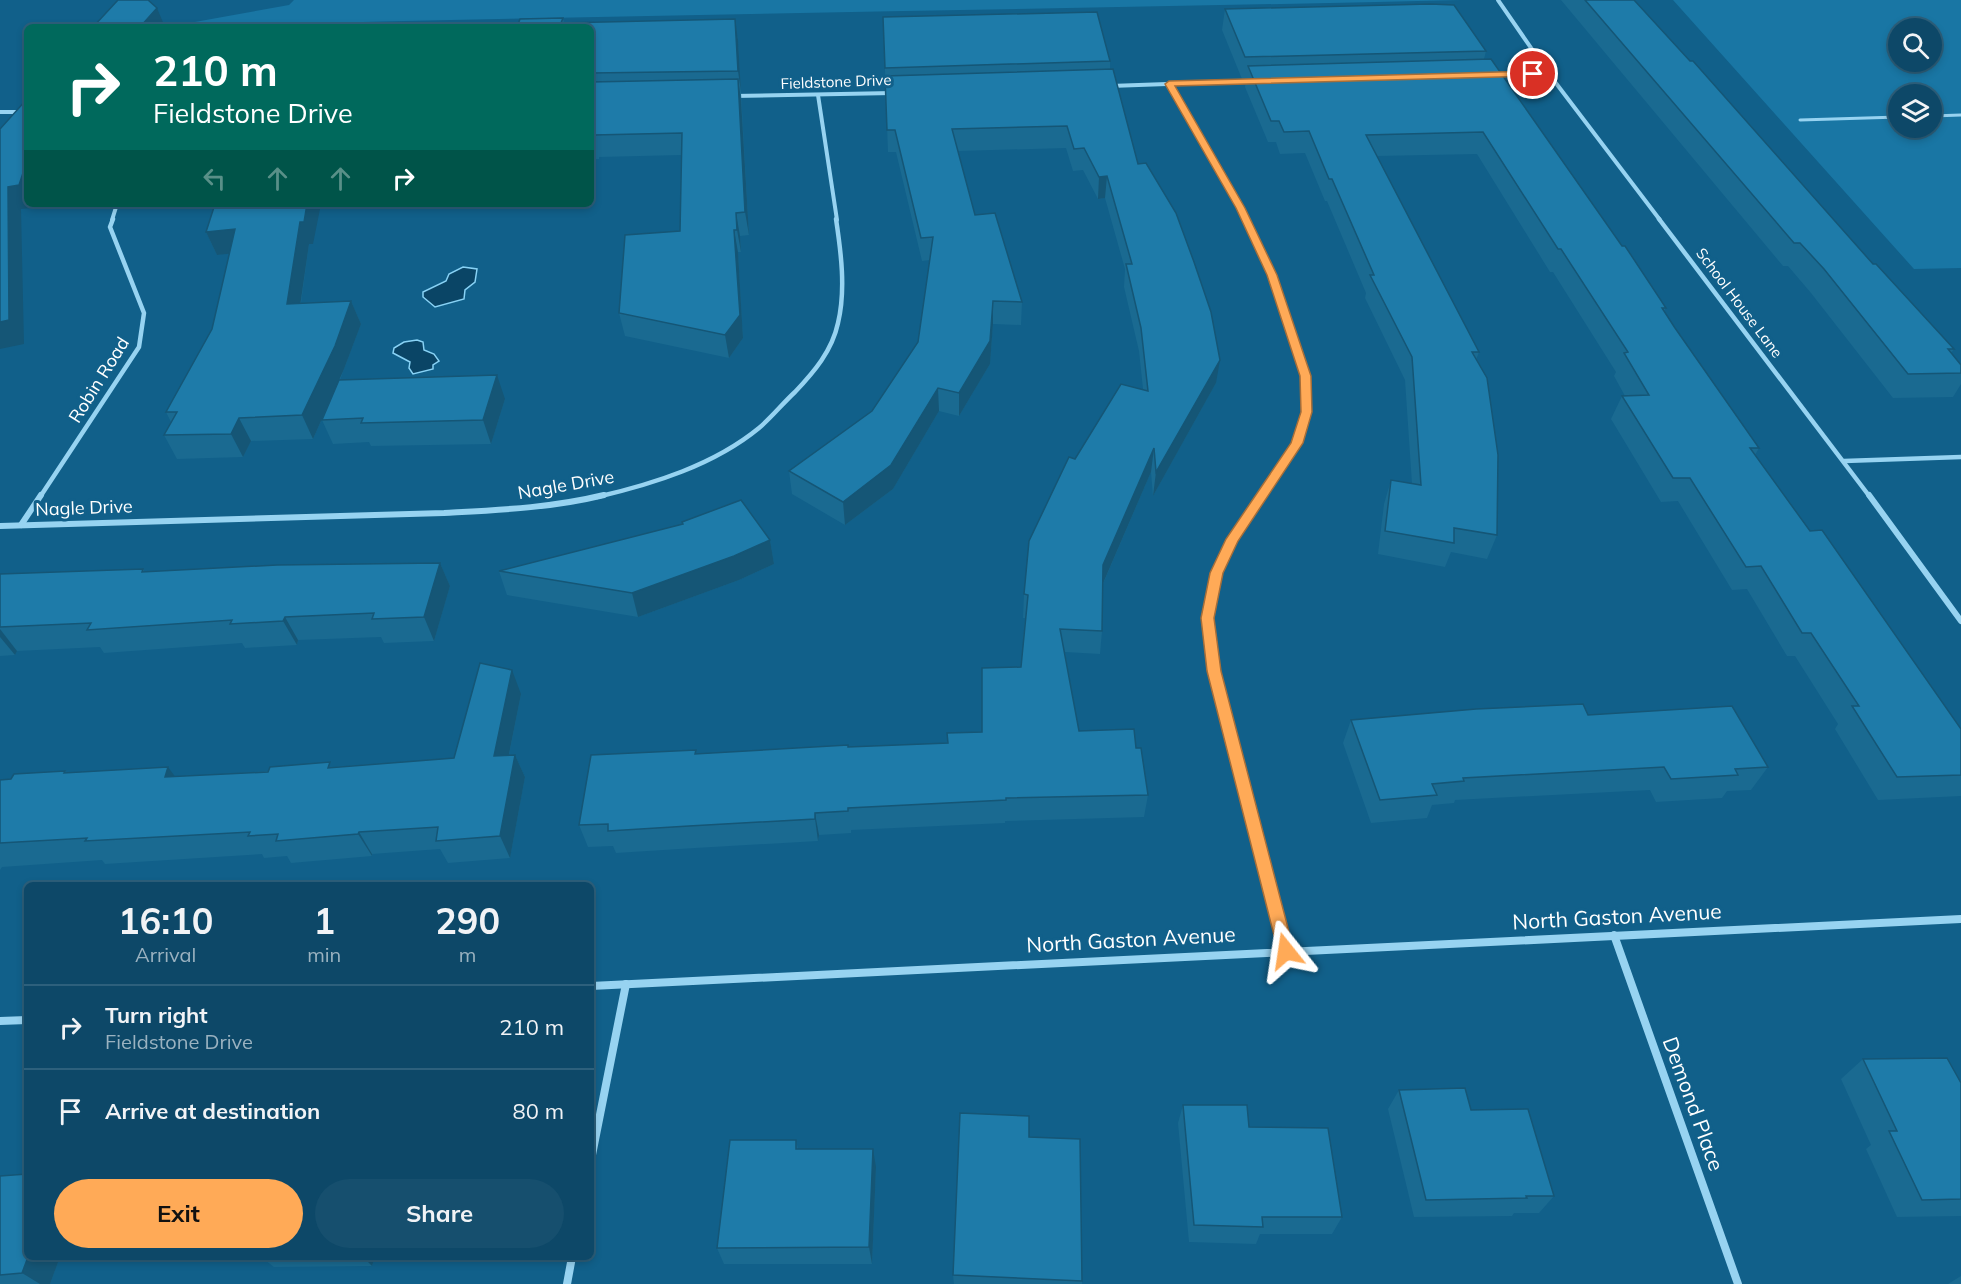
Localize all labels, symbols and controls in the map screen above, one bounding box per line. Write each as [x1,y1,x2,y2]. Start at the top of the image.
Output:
map controls [1888,18,1942,138]
button: search [1888,18,1942,72]
text: 210 m [153,44,278,97]
icon: right [54,48,132,126]
pin [1507,48,1558,99]
icon: arrive [1516,57,1549,90]
street label: Fieldstone Drive [780,70,892,93]
button: layers [1888,84,1942,138]
text: Fieldstone Drive [153,96,353,130]
icon: left [198,162,231,195]
icon: ahead [261,162,294,195]
icon: ahead [324,162,357,195]
icon: right [387,162,420,195]
street label: School House Lane [1692,244,1787,361]
street label: Robin Road [63,333,134,427]
street label: Nagle Drive [516,465,616,504]
street label: Nagle Drive [35,494,133,521]
text: 16:10 [118,898,213,943]
text: 1 [313,898,335,943]
text: 290 [435,898,500,943]
street label: North Gaston Avenue [1512,898,1722,934]
position arrow [1254,919,1318,983]
street label: North Gaston Avenue [1026,921,1236,957]
text: Arrival [135,942,196,967]
text: min [307,942,341,967]
text: m [459,942,476,967]
text: Turn right [105,1001,208,1029]
icon: right [54,1011,87,1044]
text: 210 m [499,1013,564,1041]
text: Fieldstone Drive [105,1029,253,1054]
street label: Demond Place [1658,1033,1730,1174]
icon: arrive [54,1095,87,1128]
text: Arrive at destination [105,1097,320,1125]
text: 80 m [513,1097,564,1125]
button: Exit [54,1179,303,1248]
button: Share [315,1179,564,1248]

